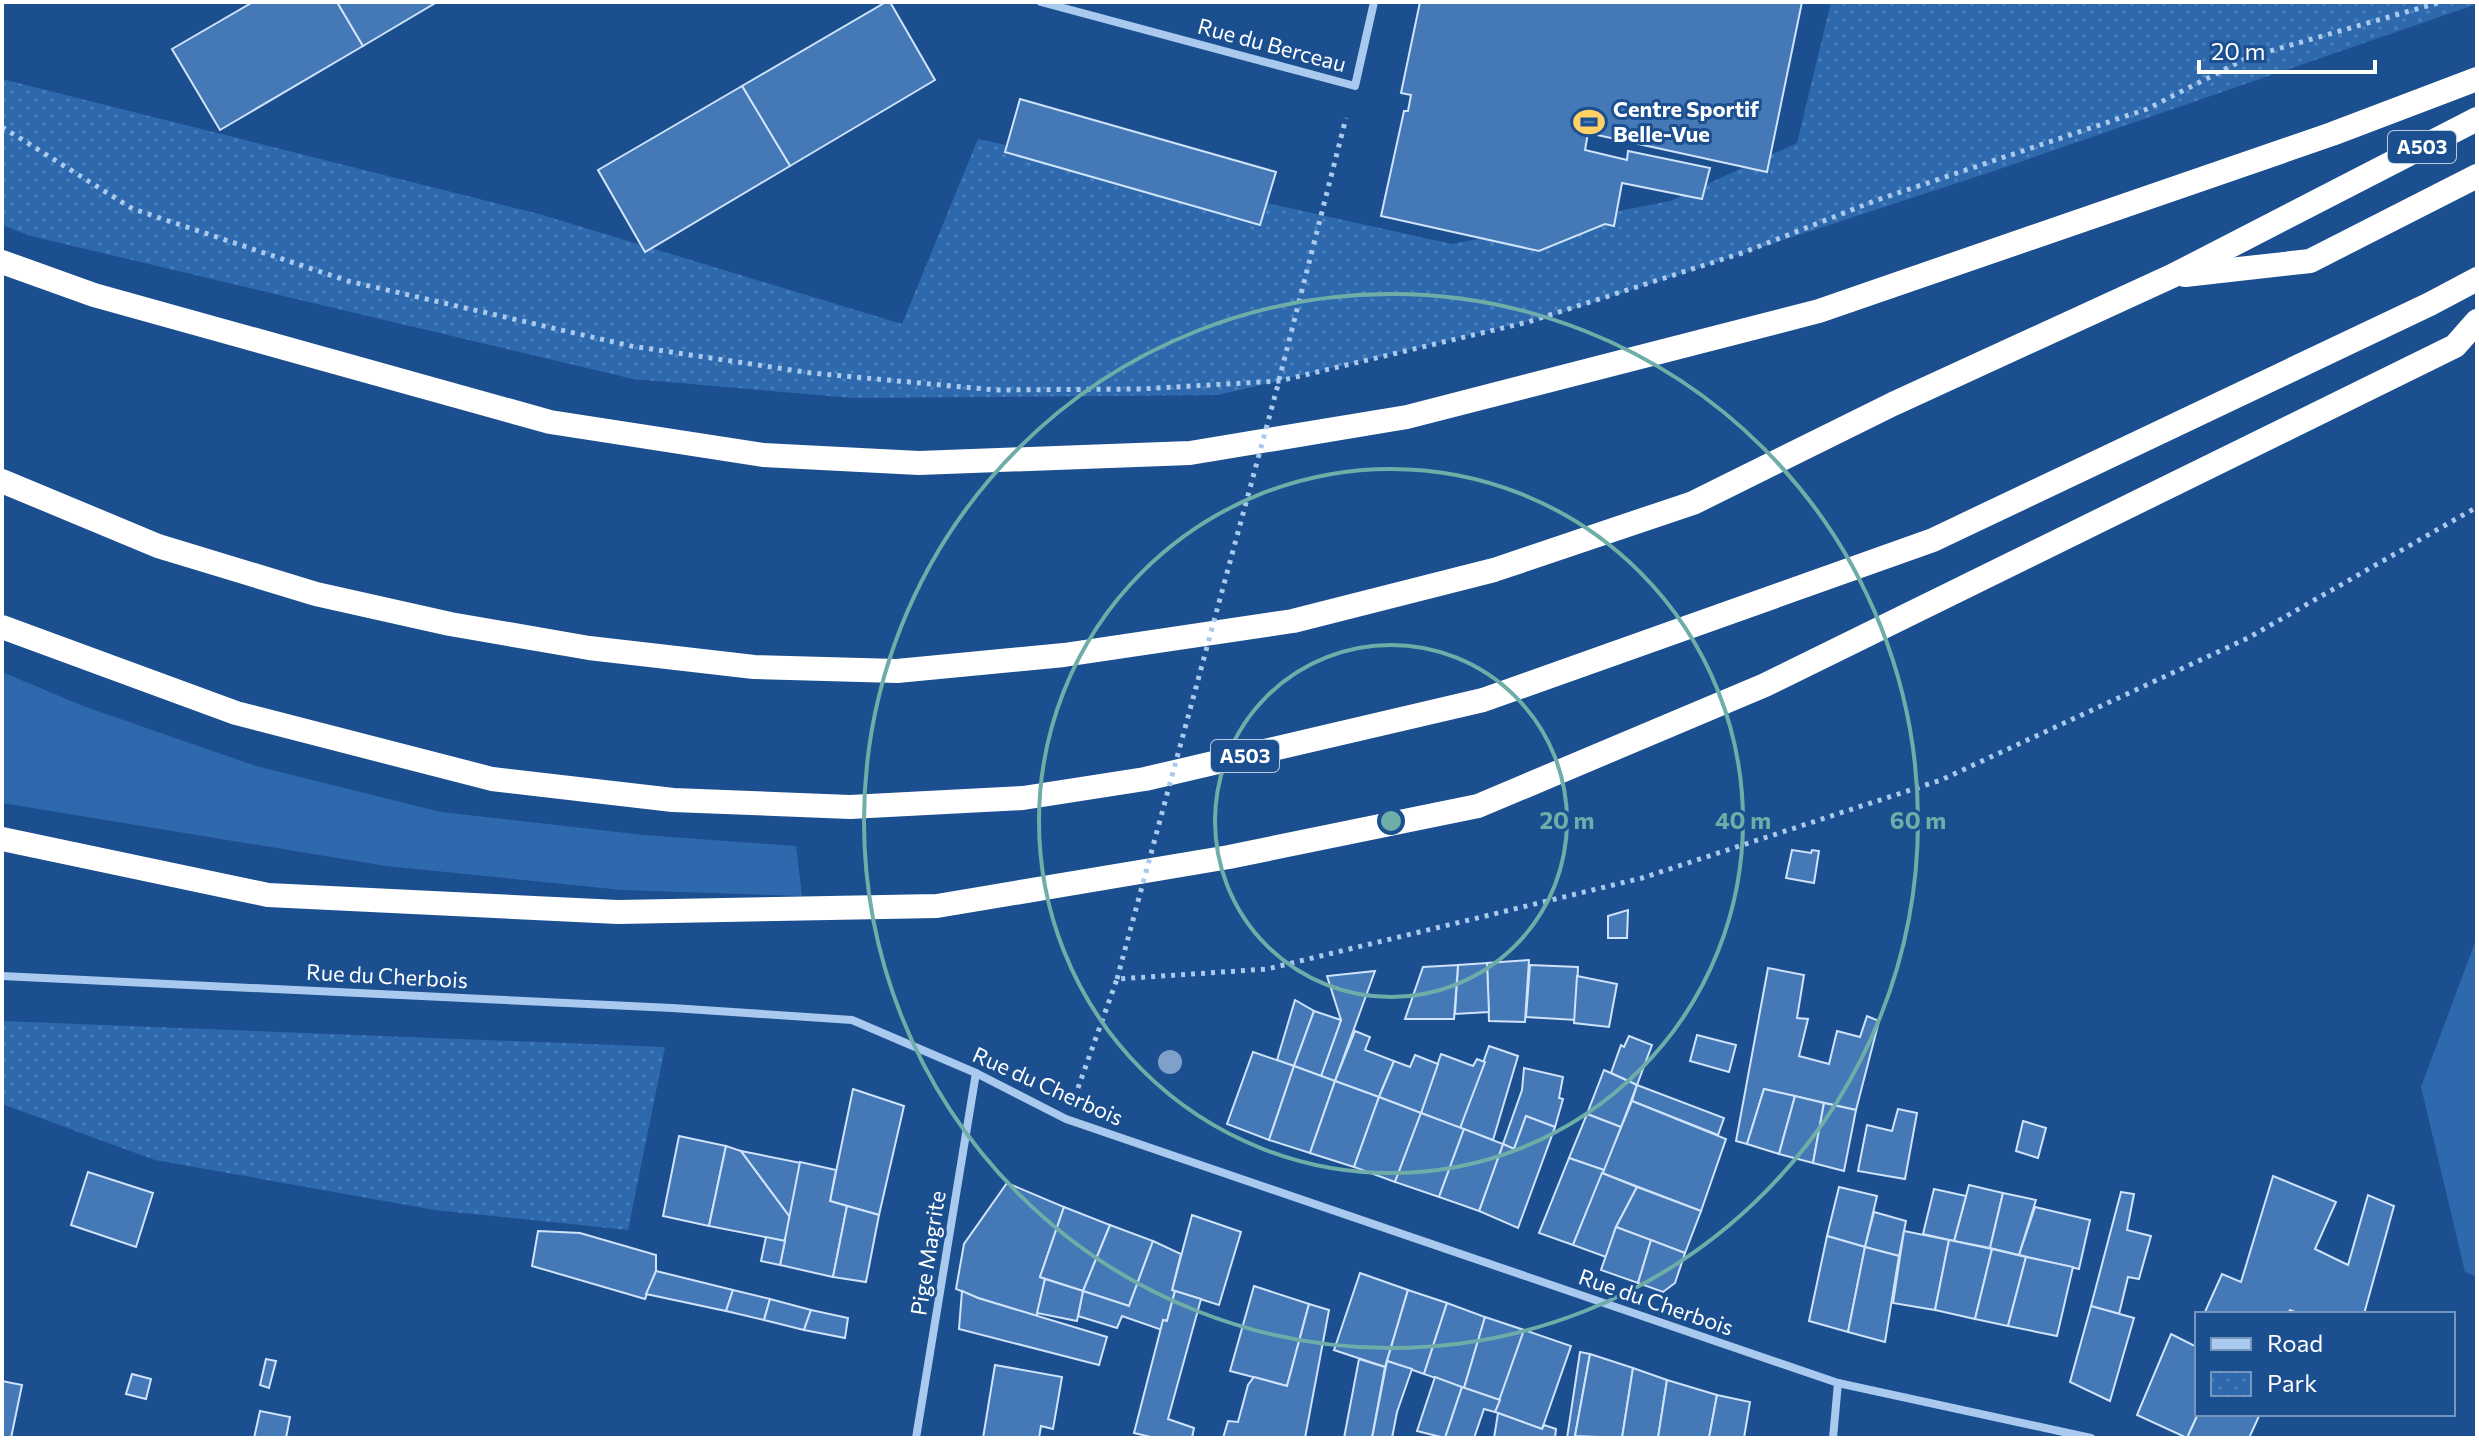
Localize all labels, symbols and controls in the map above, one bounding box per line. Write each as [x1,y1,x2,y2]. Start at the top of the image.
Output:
street label: Rue du Berceau [1195,12,1349,77]
scale bar [2199,24,2375,74]
text: 20 m [2211,36,2265,65]
place label: Centre Sportif Belle-Vue [1613,95,1760,147]
sports icon: Centre Sportif Belle-Vue [1572,105,1606,139]
road number: A503 [2388,131,2456,163]
road number: A503 [1211,740,1279,772]
text: 20 m [1540,805,1594,834]
text: 40 m [1715,805,1771,834]
text: 60 m [1890,805,1946,834]
centre of rings [1377,807,1405,835]
street label: Rue du Cherbois [306,958,469,993]
street label: Rue du Cherbois [969,1040,1128,1131]
street label: Pige Magrite [904,1189,951,1317]
street label: Rue du Cherbois [1575,1262,1737,1341]
legend [2195,1312,2455,1416]
text: Road [2267,1328,2323,1357]
text: Park [2267,1368,2317,1397]

